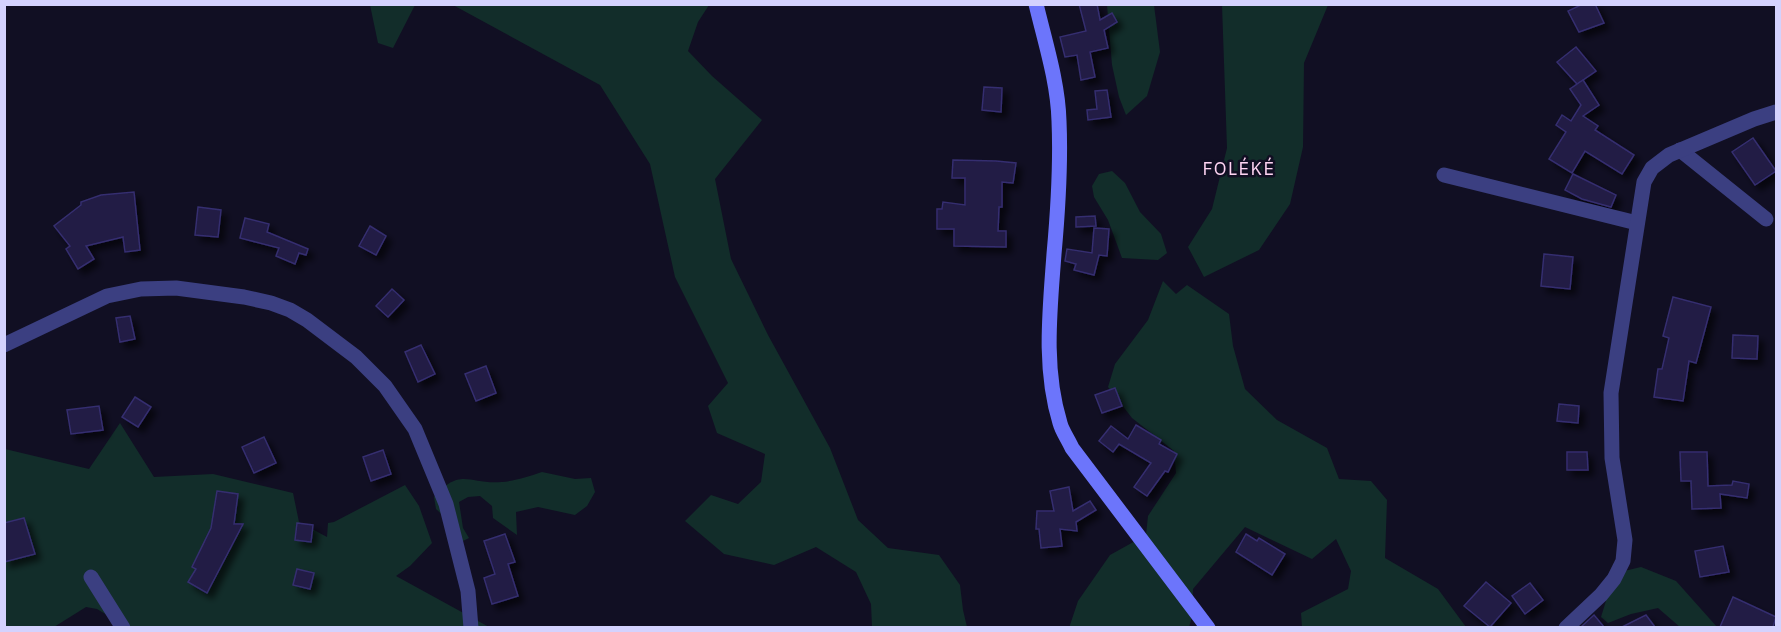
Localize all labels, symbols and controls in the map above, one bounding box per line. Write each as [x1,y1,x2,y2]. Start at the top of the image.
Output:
district label: FOLÉKÉ [1203,157,1275,180]

